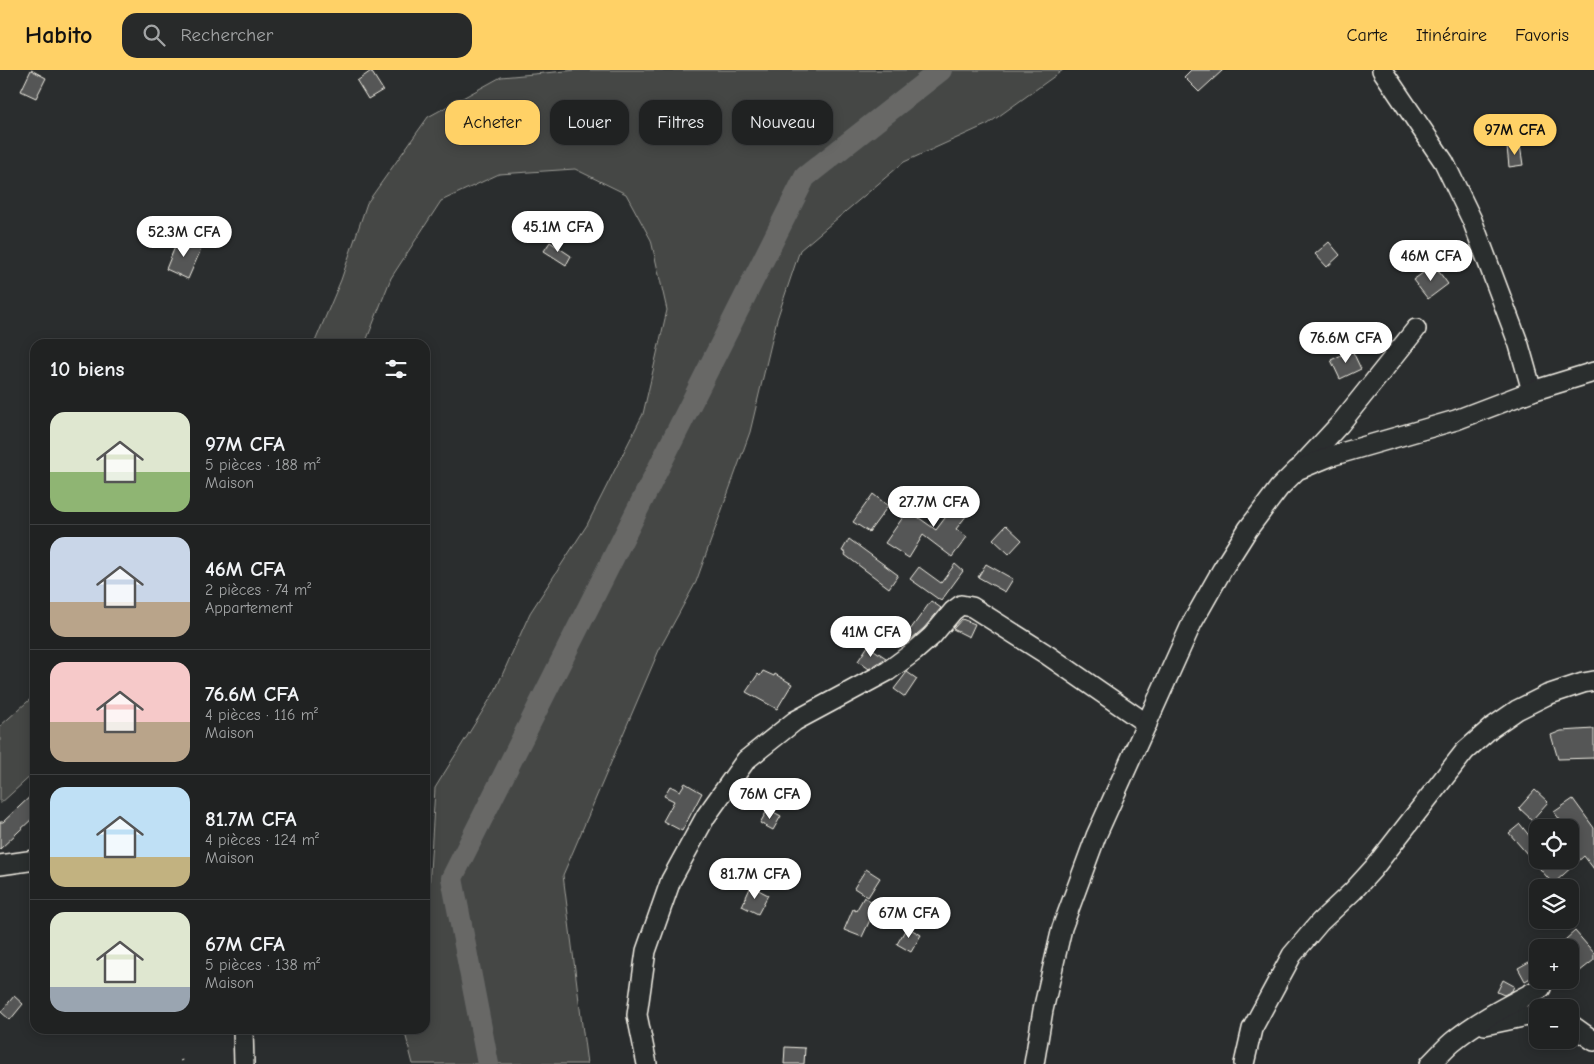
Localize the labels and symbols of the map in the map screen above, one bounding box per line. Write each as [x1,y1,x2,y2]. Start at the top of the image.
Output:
pin: 97M CFA [1469,114,1561,156]
pin: 45.1M CFA [501,210,615,253]
pin: 52.3M CFA [127,216,241,258]
pin: 46M CFA [1385,240,1477,282]
pin: 76.6M CFA [1289,322,1403,364]
pin: 27.7M CFA [877,486,991,528]
pin: 41M CFA [825,616,917,658]
pin: 76M CFA [724,778,816,820]
pin: 81.7M CFA [698,858,812,900]
pin: 67M CFA [863,896,955,939]

